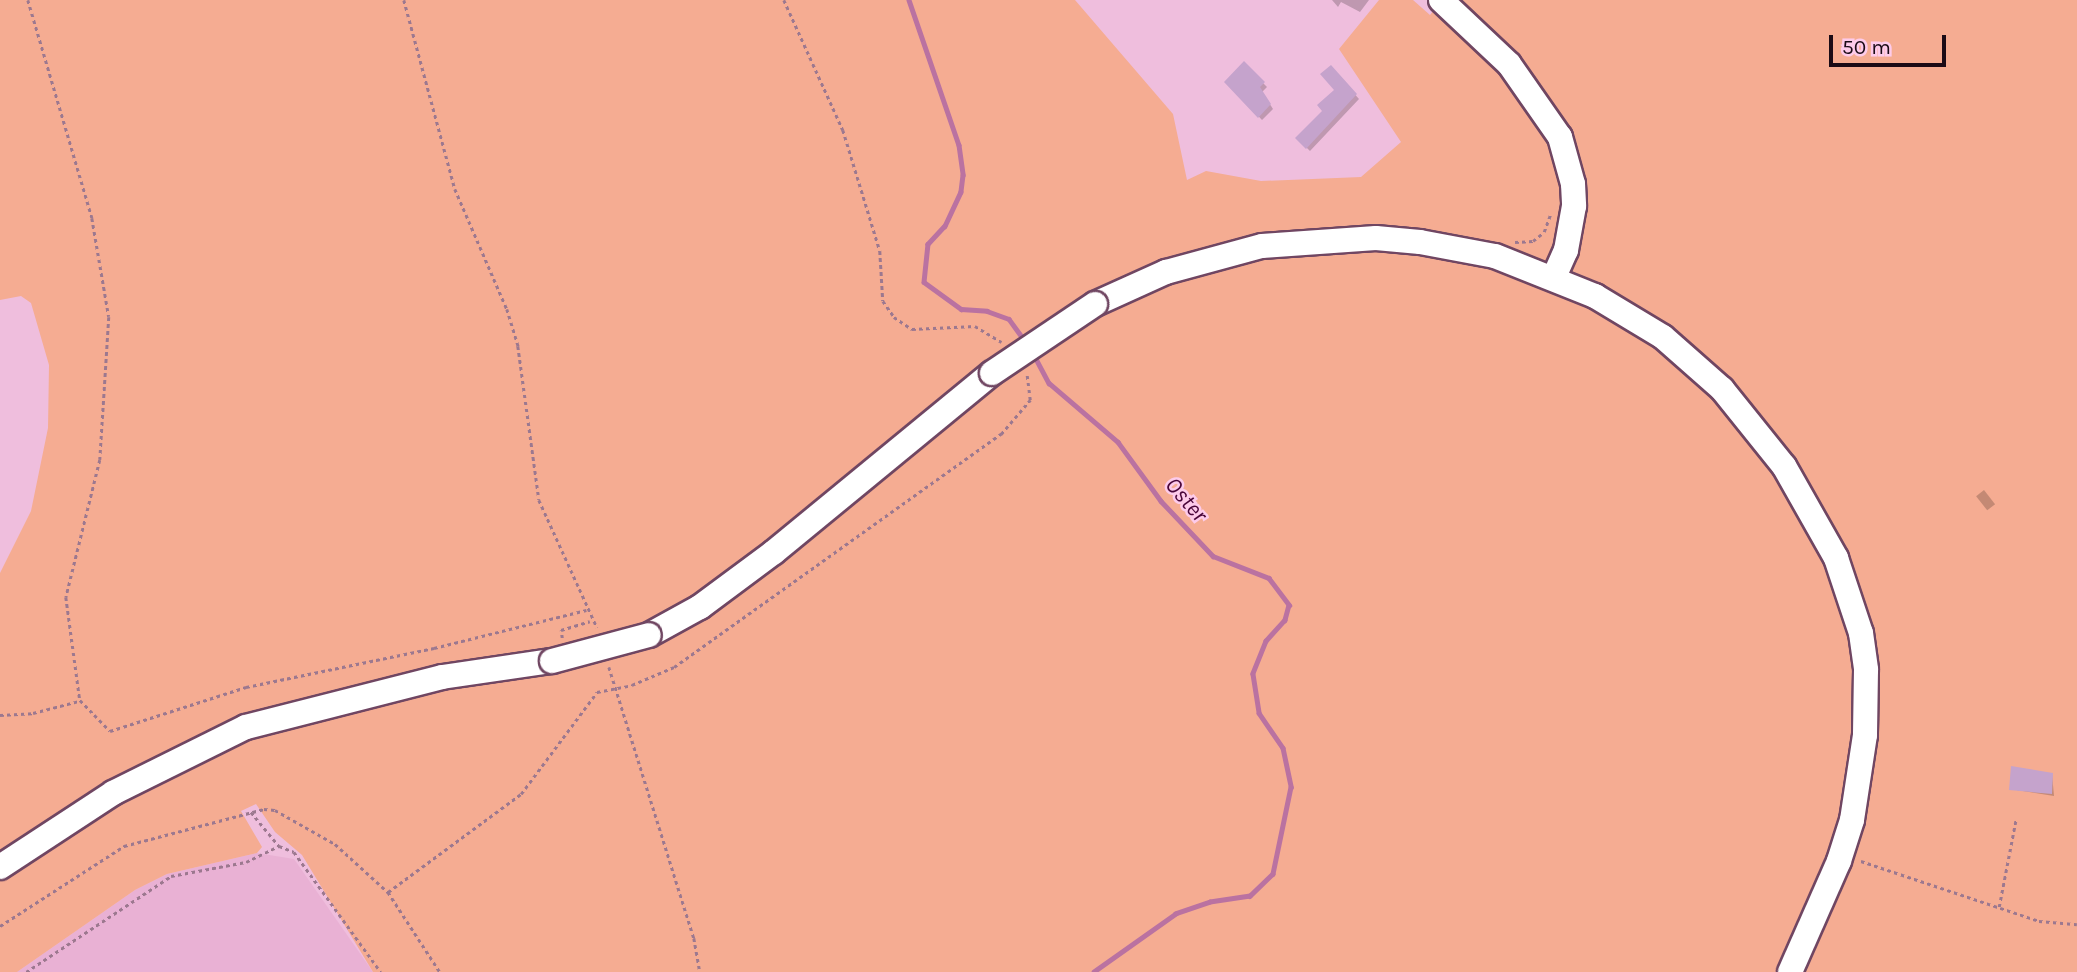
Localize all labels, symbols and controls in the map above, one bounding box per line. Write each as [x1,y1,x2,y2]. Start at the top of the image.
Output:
scale bar [1832,21,1949,65]
text: 50 m [1842,35,1891,59]
water label: Oster [1159,472,1213,528]

